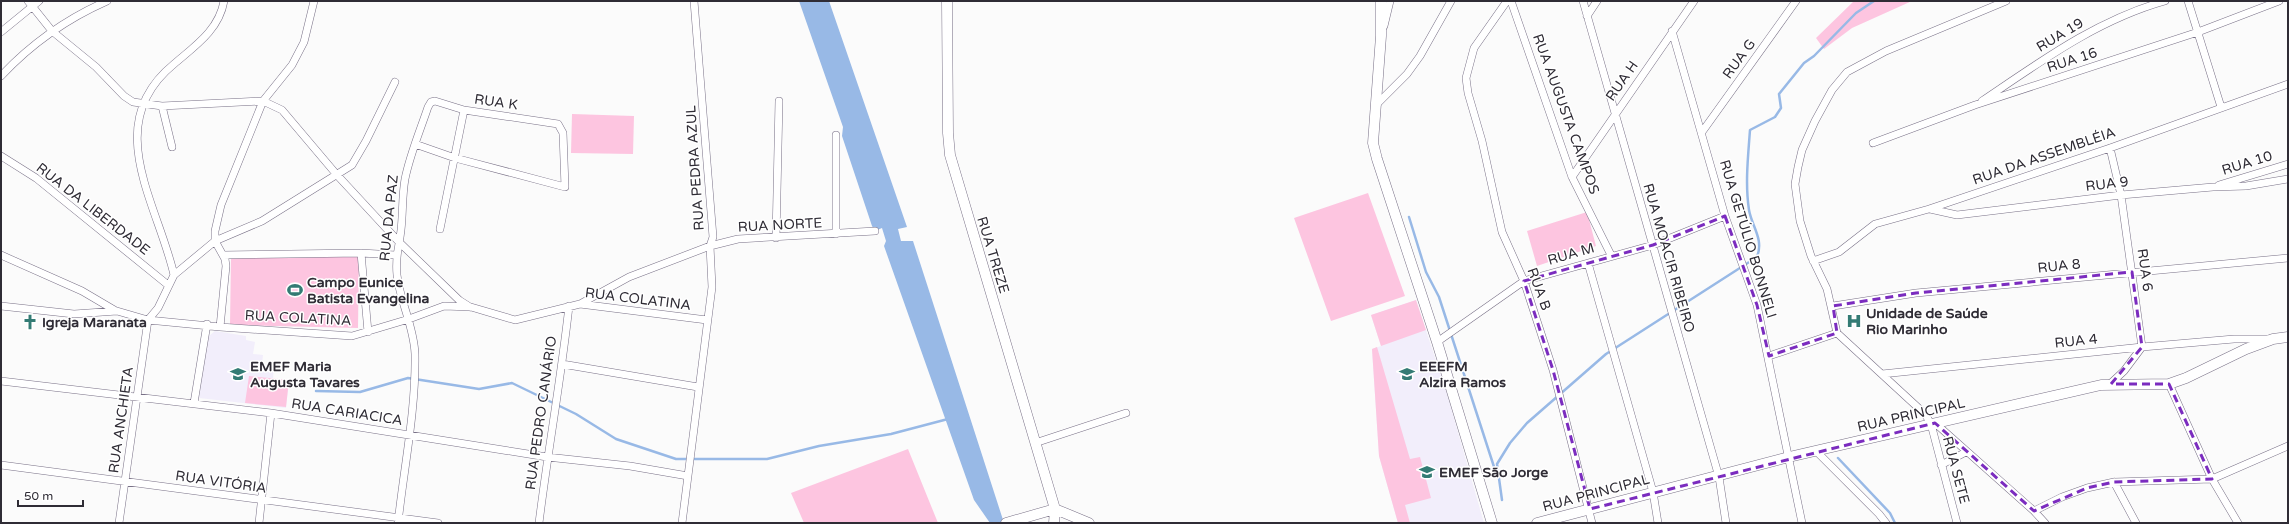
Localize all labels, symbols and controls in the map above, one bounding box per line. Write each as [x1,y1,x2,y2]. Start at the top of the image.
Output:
street label: RUA 19 [2033,14,2087,56]
street label: RUA AUGUSTA CAMPOS [1529,32,1603,197]
street label: RUA G [1719,36,1759,82]
street label: RUA 16 [2045,44,2100,76]
street label: RUA H [1602,58,1642,104]
street label: RUA K [473,91,519,113]
street label: RUA PEDRA AZUL [682,105,708,231]
street label: RUA DA ASSEMBLÉIA [1970,124,2118,188]
street label: RUA 10 [2220,147,2275,179]
street label: RUA GETÚLIO BONNELI [1716,158,1780,320]
street label: RUA DA LIBERDADE [33,159,153,259]
street label: RUA 9 [2085,173,2129,195]
street label: RUA DA PAZ [376,174,402,262]
street label: RUA MOACIR RIBEIRO [1640,181,1698,335]
street label: RUA NORTE [737,214,823,236]
street label: RUA TREZE [973,214,1013,296]
street label: RUA M [1546,239,1596,269]
street label: RUA 6 [2134,247,2156,293]
street label: RUA 8 [2037,255,2082,277]
street label: RUA B [1523,265,1555,313]
place label: Campo Eunice Batista Evangelina [307,274,429,307]
sports icon: Campo Eunice Batista Evangelina [286,281,304,299]
street label: RUA COLATINA [584,284,692,314]
place label: Unidade de Saúde Rio Marinho [1866,305,1988,338]
street label: RUA COLATINA [244,307,352,329]
hospital icon: Unidade de Saúde Rio Marinho [1845,312,1863,330]
church icon: Igreja Maranata [21,313,39,331]
place label: Igreja Maranata [42,314,147,331]
street label: RUA 4 [2054,330,2099,352]
street label: RUA PEDRO CANÁRIO [522,335,560,491]
place label: EMEF Maria Augusta Tavares [250,358,360,391]
place label: EEEFM Alzira Ramos [1419,358,1506,391]
school or university icon: EMEF Maria Augusta Tavares [229,365,247,383]
school or university icon: EEEFM Alzira Ramos [1398,365,1416,383]
street label: RUA ANCHIETA [105,366,137,474]
street label: RUA PRINCIPAL [1855,394,1967,436]
street label: RUA CARIACICA [290,395,404,429]
street label: RUA SETE [1939,434,1973,506]
school or university icon: EMEF São Jorge [1418,463,1436,481]
place label: EMEF São Jorge [1439,464,1548,481]
street label: RUA VITÓRIA [174,467,268,497]
street label: RUA PRINCIPAL [1541,471,1651,515]
scale bar [18,482,83,508]
text: 50 m [24,489,53,503]

